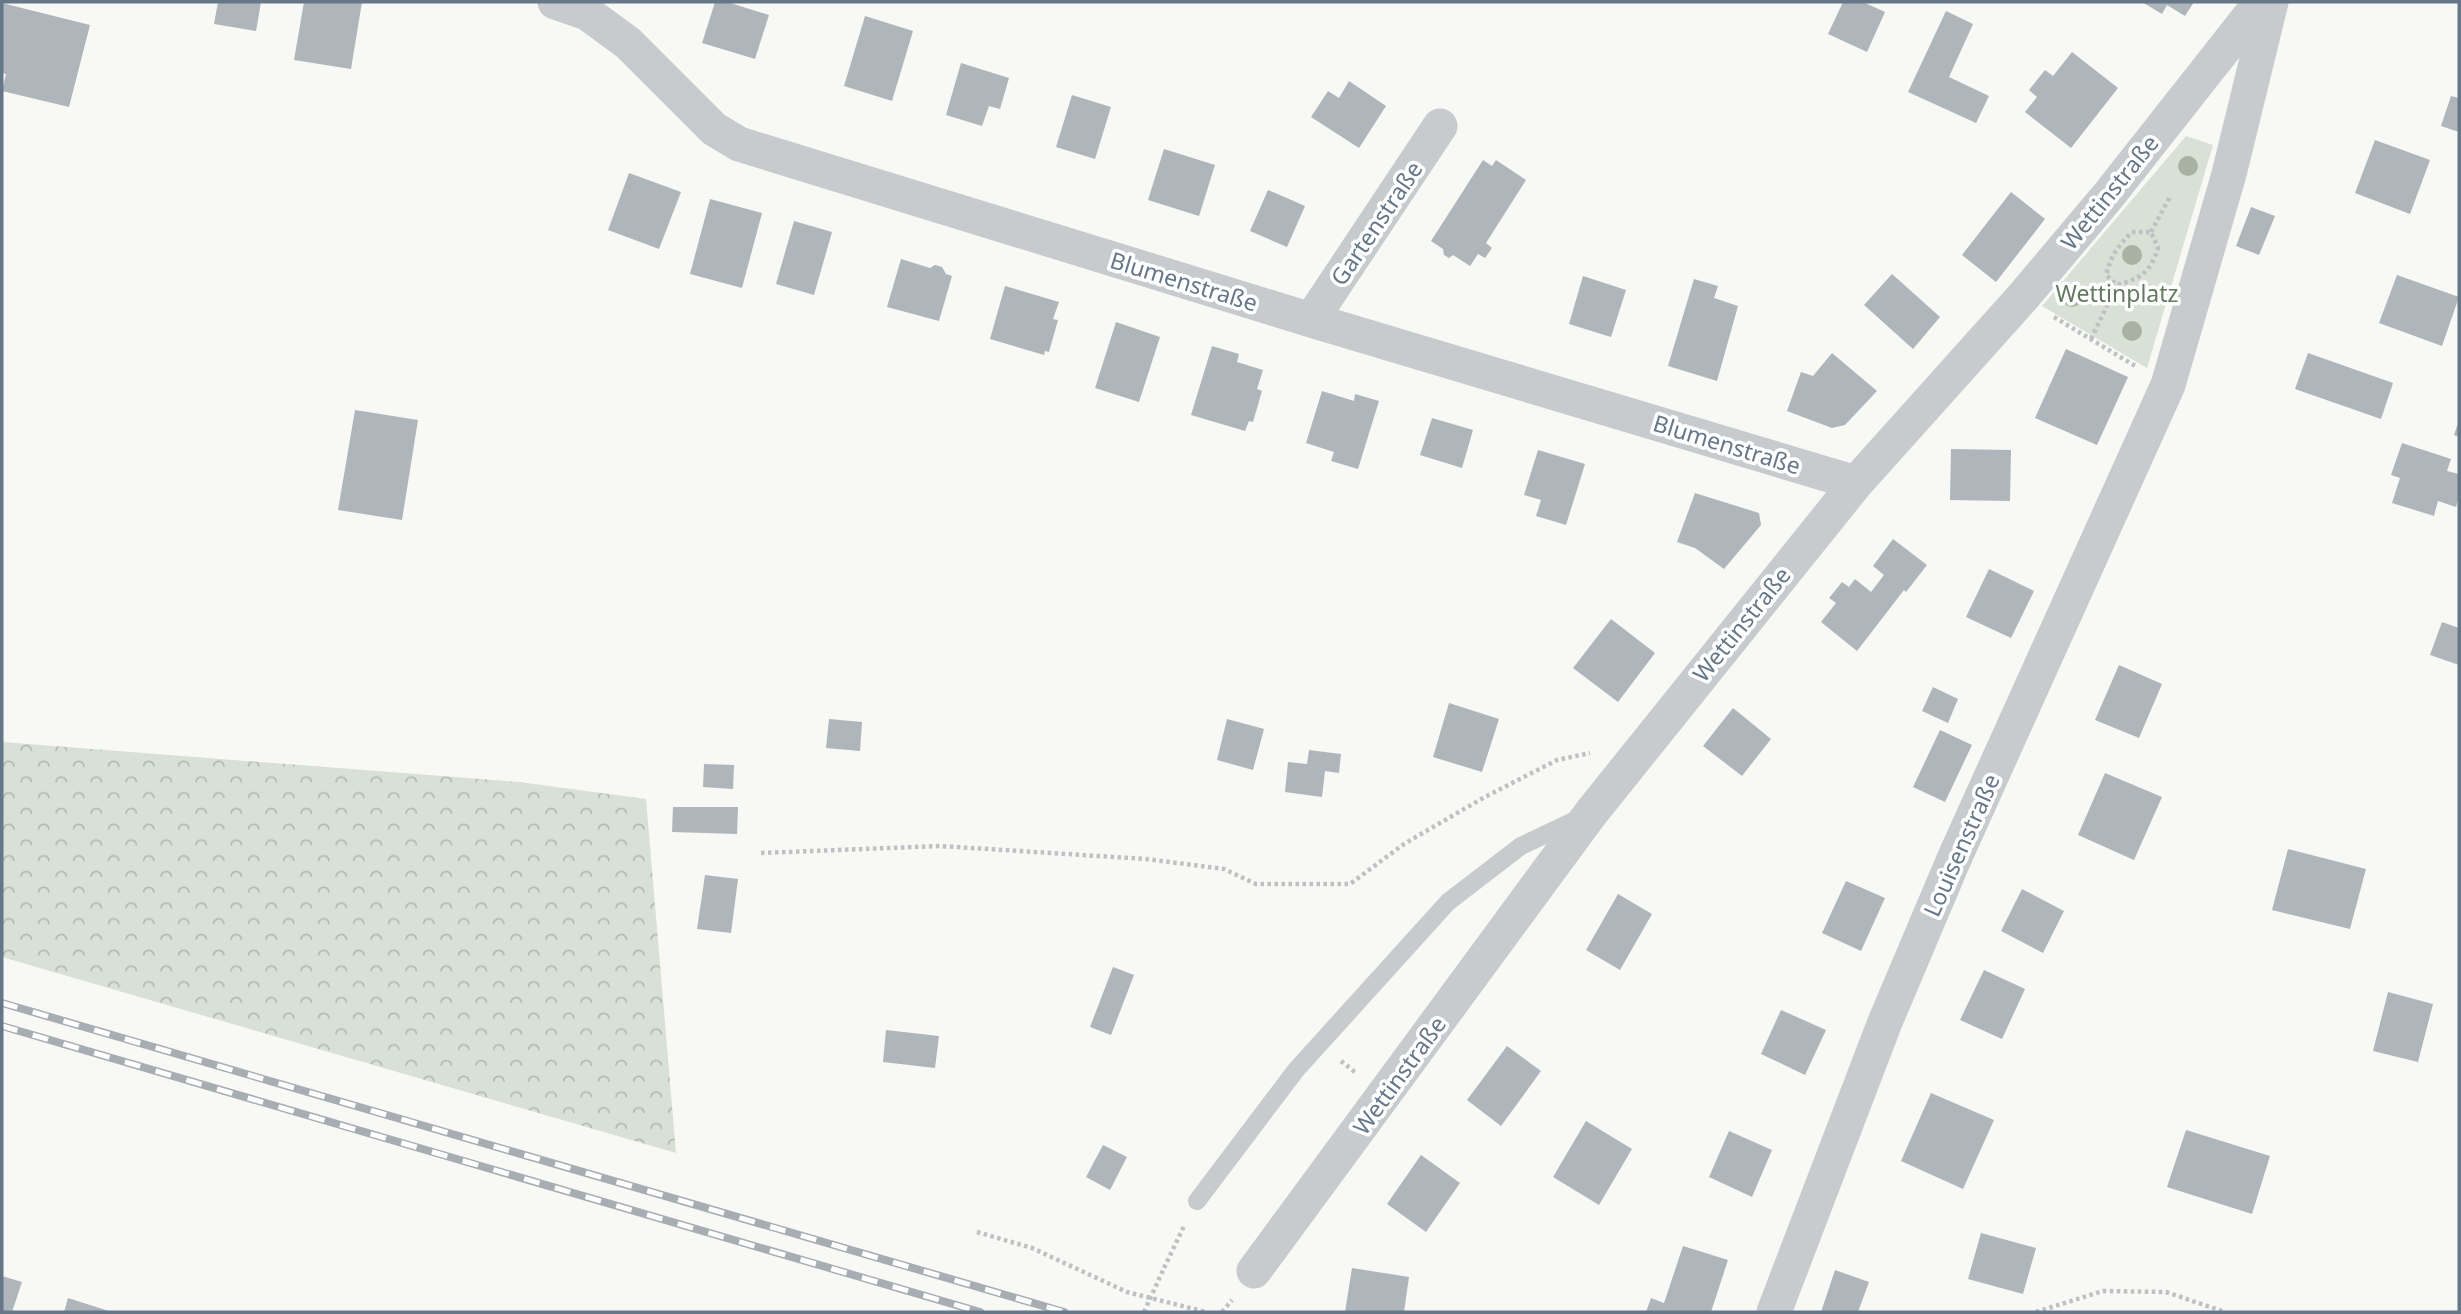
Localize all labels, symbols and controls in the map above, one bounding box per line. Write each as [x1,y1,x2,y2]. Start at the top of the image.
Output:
street label: Wettinstraße [2053,128,2165,256]
street label: Gartenstraße [1323,155,1429,291]
street label: Blumenstraße [1106,243,1262,319]
park label: Wettinplatz [2056,277,2178,309]
street label: Blumenstraße [1649,406,1805,482]
street label: Wettinstraße [1685,560,1797,688]
street label: Louisenstraße [1915,769,2007,921]
street label: Wettinstraße [1345,1009,1453,1141]

